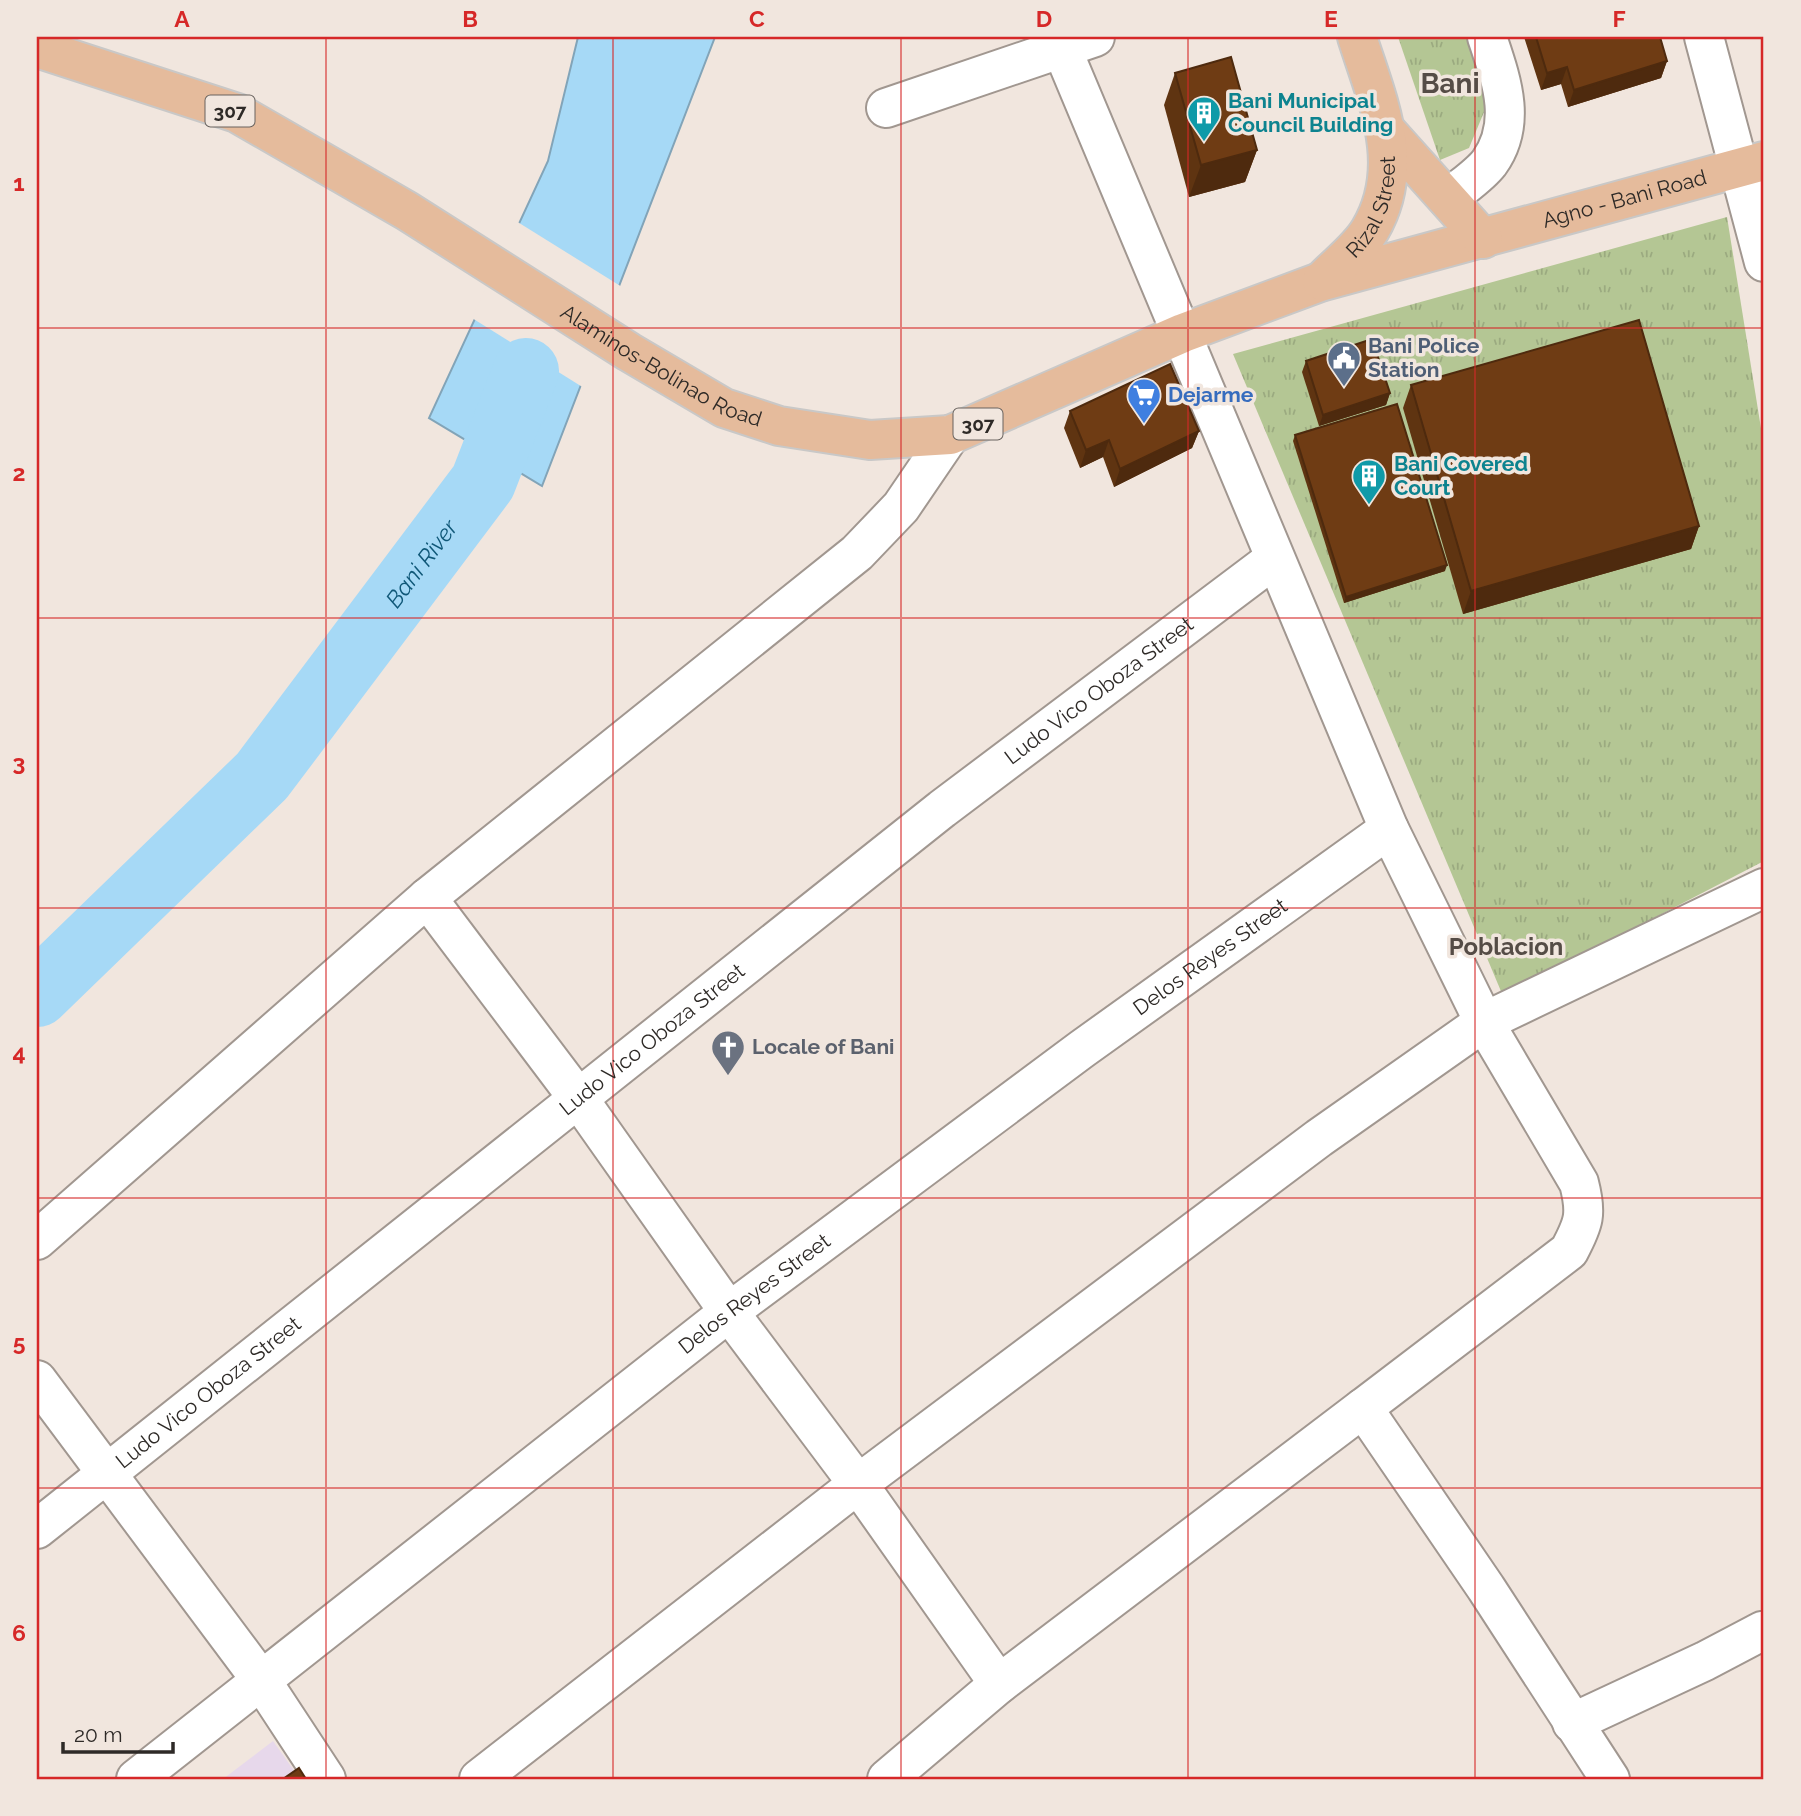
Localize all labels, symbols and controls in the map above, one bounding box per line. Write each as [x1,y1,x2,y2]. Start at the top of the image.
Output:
text: A [174,5,190,32]
text: B [462,5,478,32]
text: C [749,5,765,32]
text: D [1036,5,1052,32]
text: E [1324,5,1338,32]
text: F [1612,5,1626,32]
district label: Bani [1420,67,1480,100]
place label: Bani Municipal Council Building [1228,88,1393,137]
building icon: Bani Municipal Council Building [1185,94,1223,143]
road number: 307 [205,96,254,127]
street label: Rizal Street [1341,156,1400,263]
street label: Agno - Bani Road [1539,164,1709,233]
text: 1 [13,169,25,196]
street label: Alaminos-Bolinao Road [556,299,765,432]
place label: Bani Police Station [1368,333,1480,382]
public building icon: Bani Police Station [1325,339,1363,388]
supermarket icon: Dejarme [1125,376,1163,425]
place label: Dejarme [1168,382,1254,407]
road number: 307 [954,408,1002,440]
place label: Bani Covered Court [1394,451,1528,500]
building icon: Bani Covered Court [1350,457,1388,506]
text: 2 [13,459,25,486]
water label: Bani River [380,513,464,612]
street label: Ludo Vico Oboza Street [1000,611,1198,769]
text: 3 [13,749,25,776]
street label: Delos Reyes Street [1128,893,1292,1020]
district label: Poblacion [1449,932,1563,961]
street label: Ludo Vico Oboza Street [554,958,749,1120]
church icon: Locale of Bani [709,1028,747,1077]
place label: Locale of Bani [752,1034,894,1059]
text: 4 [12,1039,26,1066]
street label: Delos Reyes Street [673,1228,835,1359]
street label: Ludo Vico Oboza Street [110,1311,306,1473]
text: 5 [13,1329,26,1356]
text: 6 [12,1619,26,1646]
scale bar [63,1711,173,1755]
text: 20 m [74,1722,122,1747]

